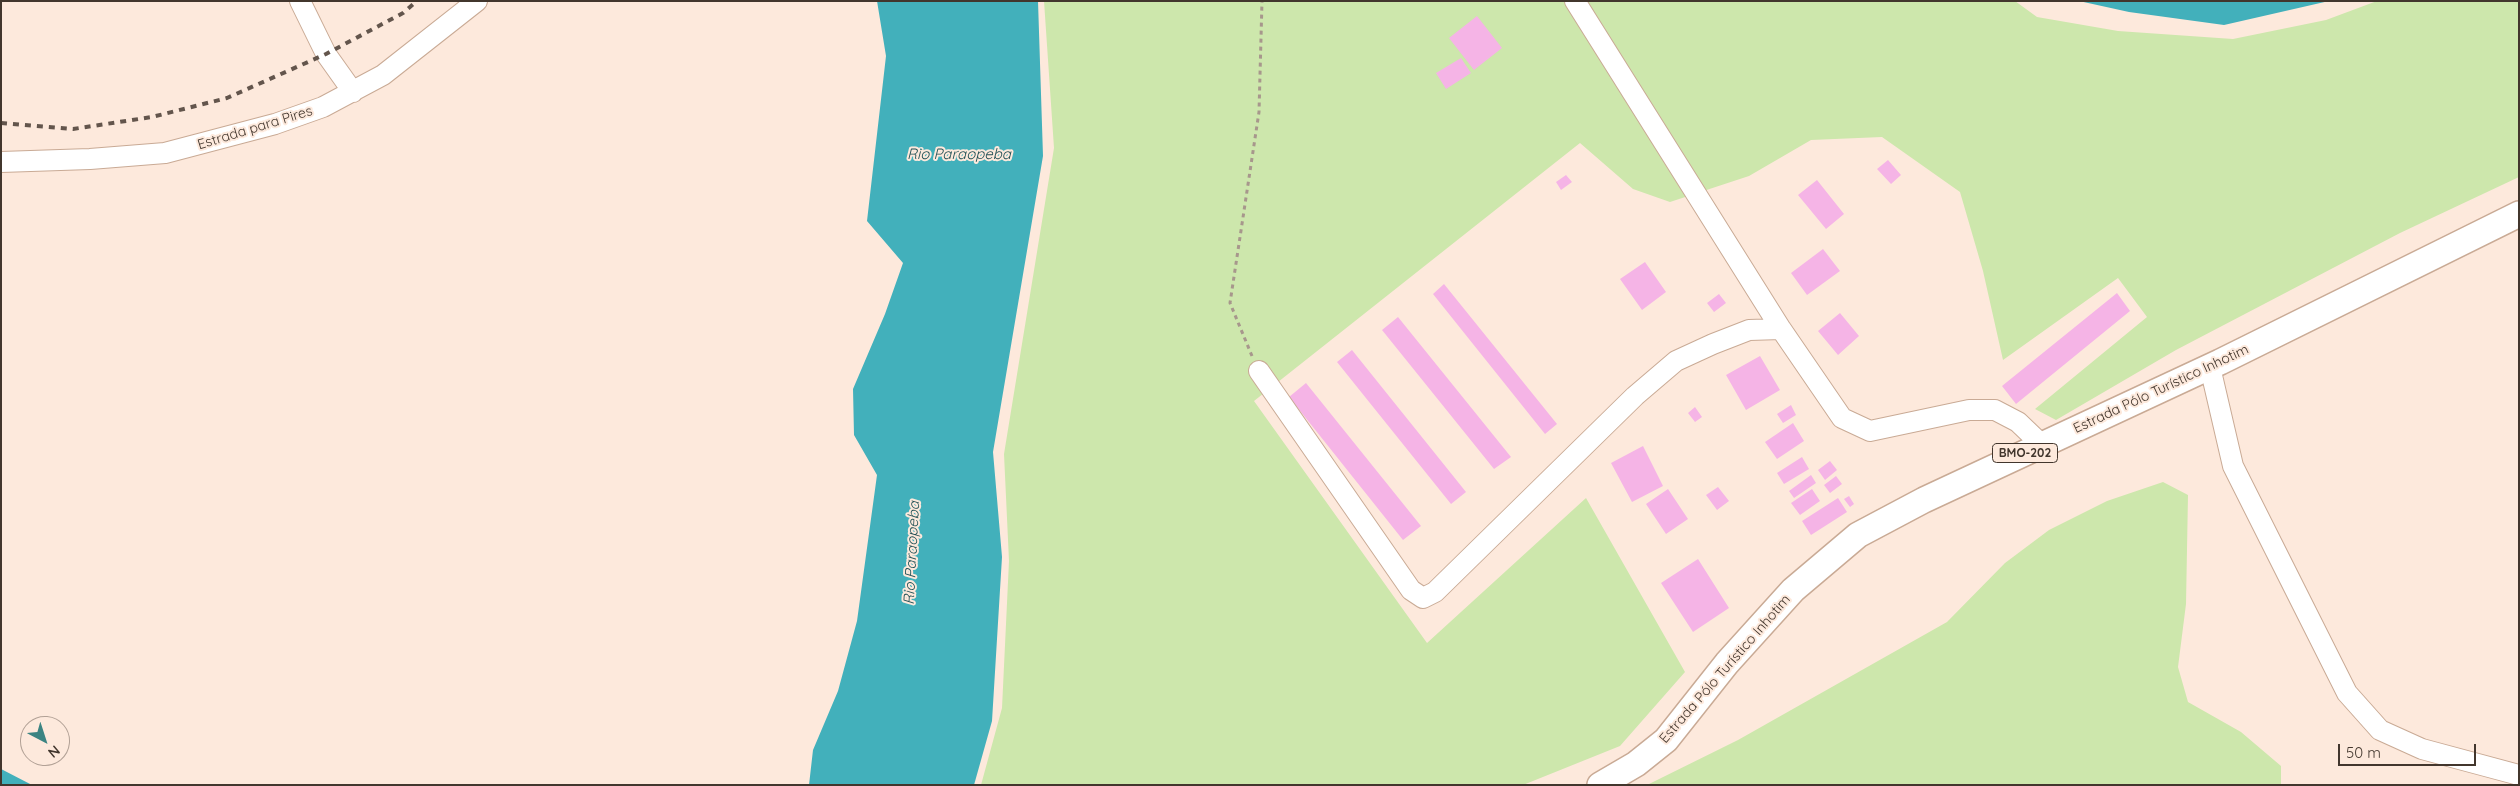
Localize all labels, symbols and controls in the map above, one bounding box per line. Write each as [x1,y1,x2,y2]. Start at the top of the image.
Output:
street label: Estrada para Pires [196,103,314,153]
water label: Rio Paraopeba [907,145,1011,163]
street label: Estrada Pólo Turístico Inhotim [2071,341,2251,437]
road number: BMO-202 [1992,443,2058,462]
water label: Rio Paraopeba [900,501,924,605]
street label: Estrada Pólo Turístico Inhotim [1656,591,1794,747]
north arrow [20,716,70,766]
scale bar [2340,734,2478,766]
text: N [44,742,64,762]
text: 50 m [2346,743,2381,762]

